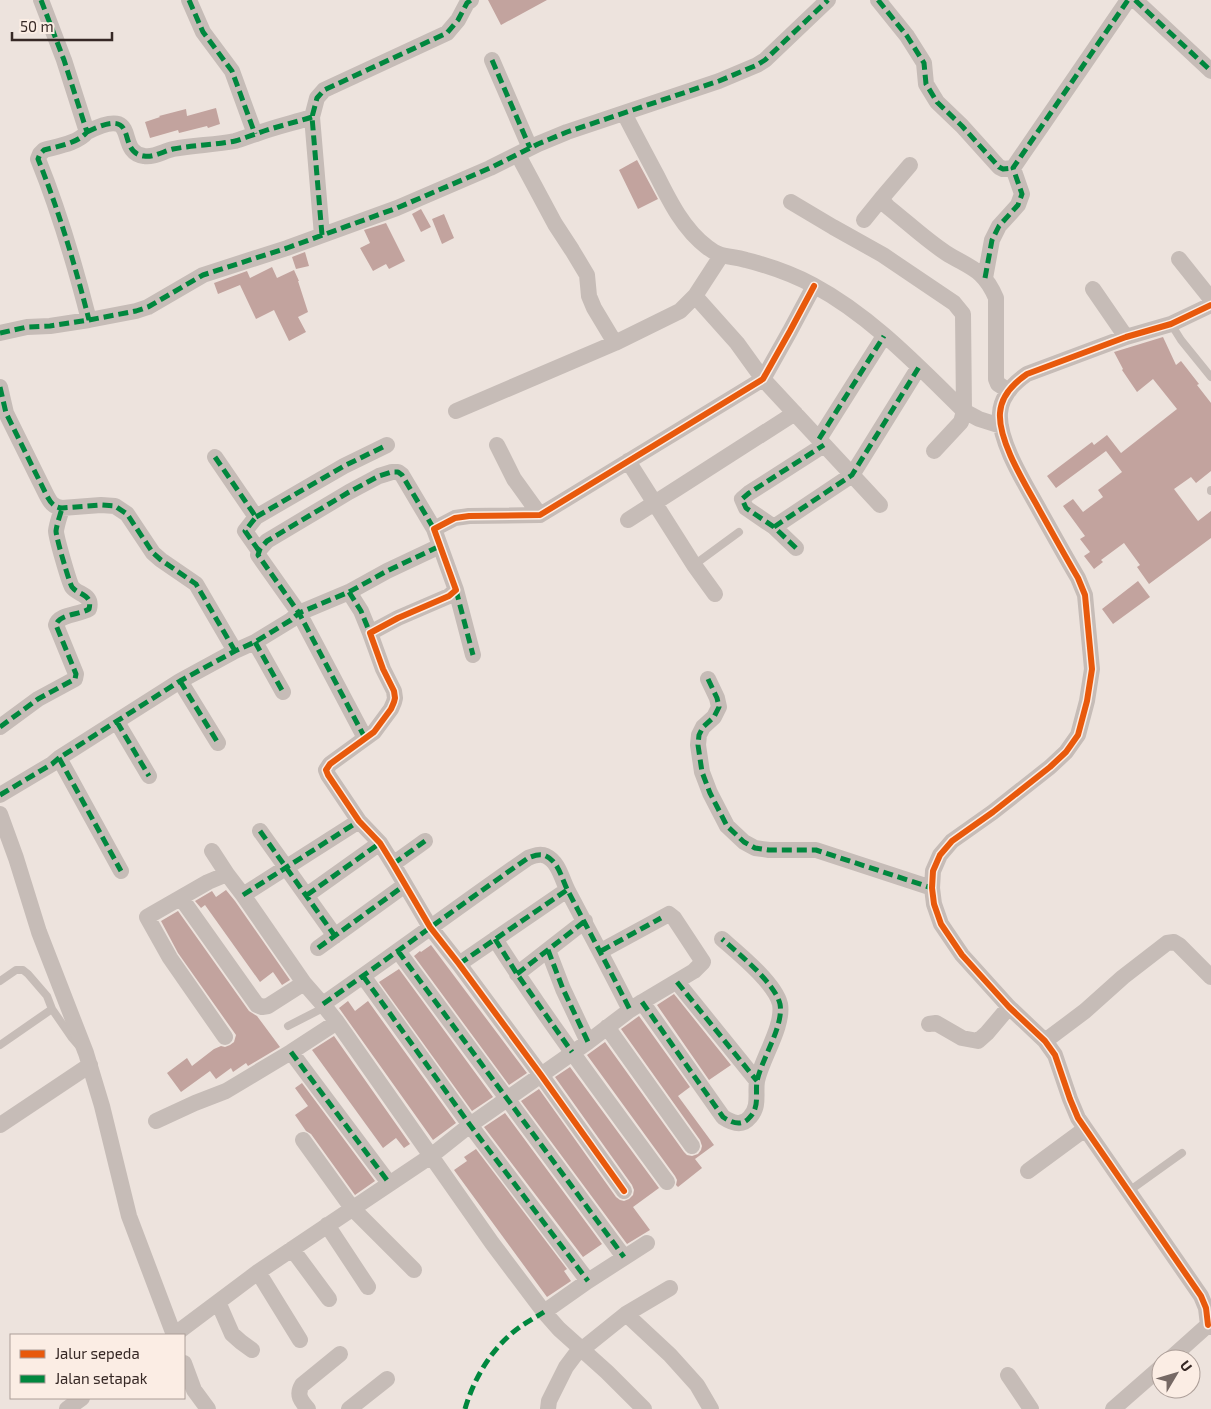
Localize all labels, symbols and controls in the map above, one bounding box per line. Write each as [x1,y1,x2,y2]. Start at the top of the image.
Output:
scale bar [12,10,112,42]
text: 50 m [20,17,54,35]
legend [10,1334,185,1399]
text: Jalur sepeda [55,1344,140,1362]
north arrow [1151,1349,1201,1399]
text: U [1177,1357,1196,1375]
text: Jalan setapak [55,1369,148,1387]

